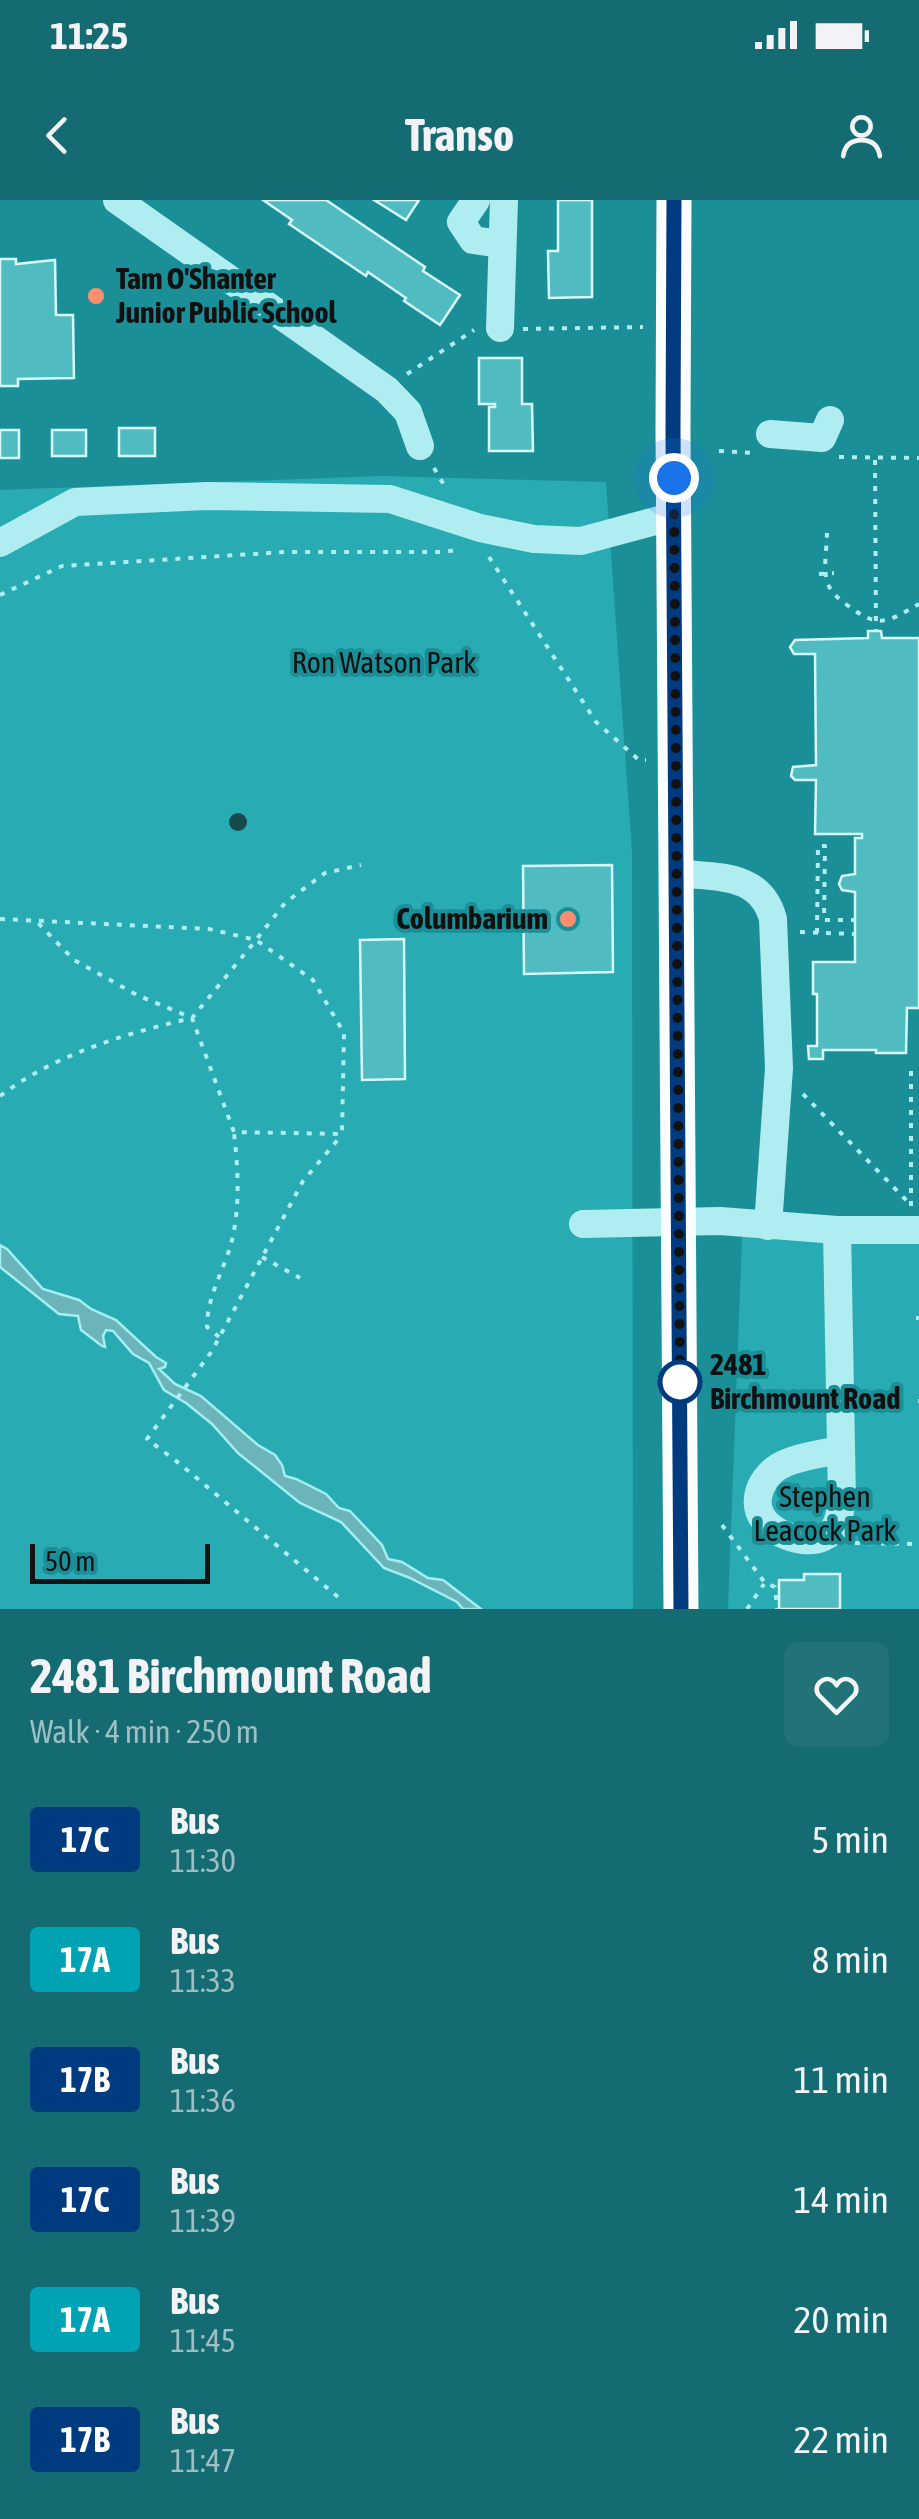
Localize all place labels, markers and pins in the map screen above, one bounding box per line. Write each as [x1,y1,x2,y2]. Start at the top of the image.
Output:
place label: Tam O'Shanter Junior Public School [115,261,338,329]
marker: Tam O'Shanter Junior Public School [85,285,107,307]
place label: Columbarium [396,901,548,935]
marker: Columbarium [557,908,579,930]
place label: 2481 Birchmount Road [710,1347,900,1415]
marker: 2481 Birchmount Road [659,1361,701,1403]

